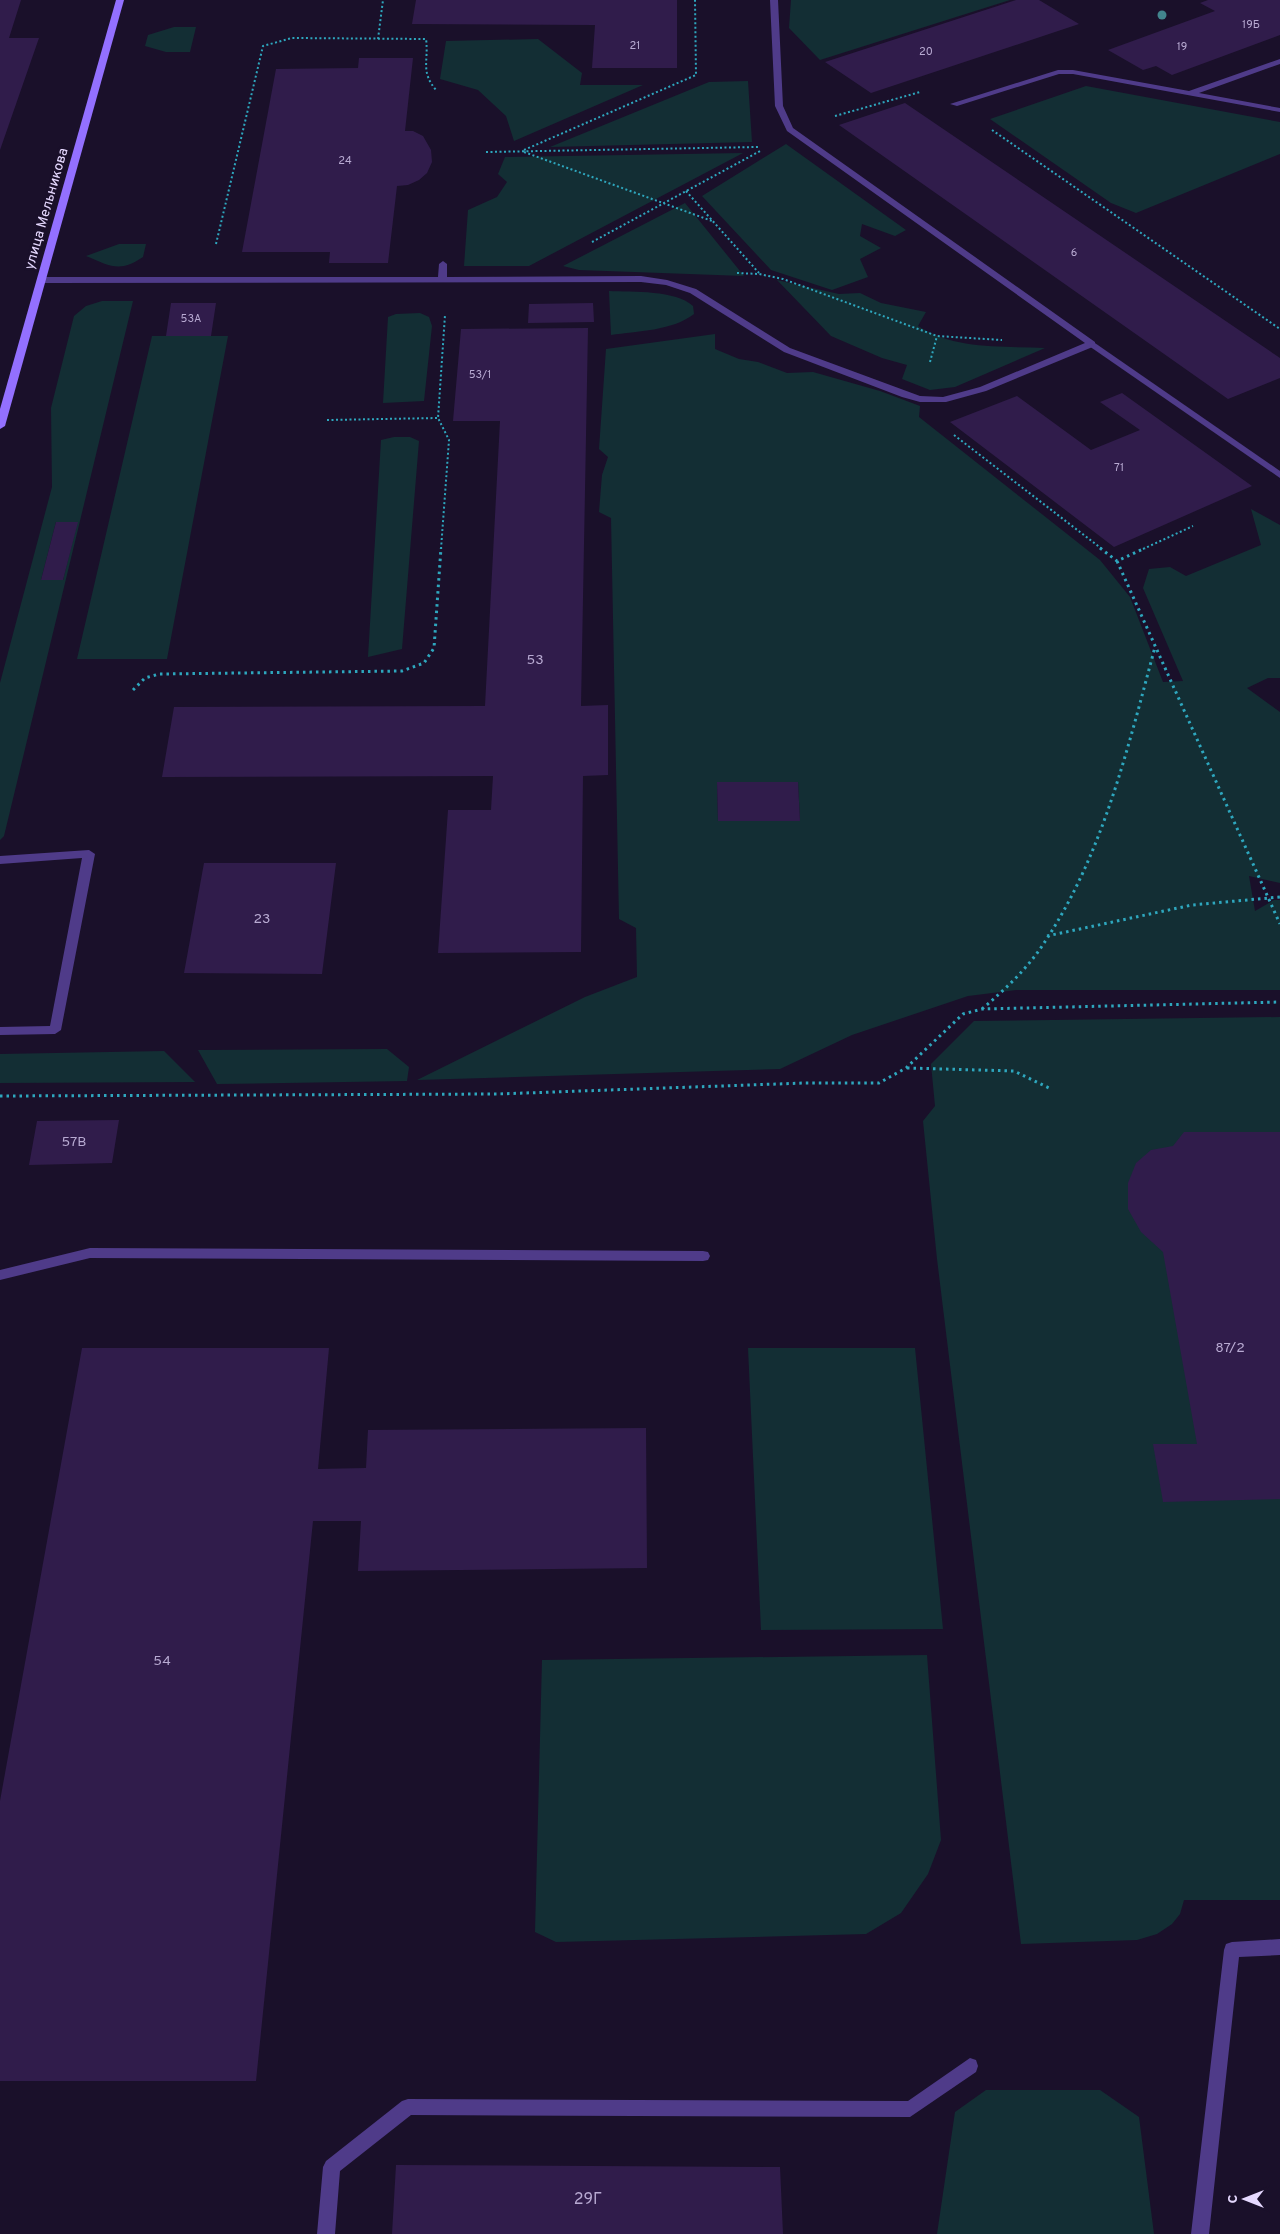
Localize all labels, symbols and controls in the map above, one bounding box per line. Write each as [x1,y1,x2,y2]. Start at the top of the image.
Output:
house number: 19Б [1242,18,1260,32]
house number: 21 [630,39,640,53]
house number: 19 [1177,40,1187,54]
house number: 20 [919,45,933,59]
street label: улица Мельникова [21,146,73,272]
house number: 24 [338,154,352,168]
house number: 6 [1071,246,1077,260]
house number: 53А [181,312,201,326]
house number: 53/1 [469,368,491,382]
house number: 71 [1114,461,1124,475]
house number: 53 [526,652,544,669]
house number: 23 [254,911,271,928]
house number: 57В [62,1134,87,1151]
house number: 87/2 [1215,1340,1245,1357]
house number: 54 [153,1653,171,1670]
north arrow [1220,2174,1270,2224]
house number: 29Г [574,2190,602,2210]
text: С [1225,2194,1242,2203]

